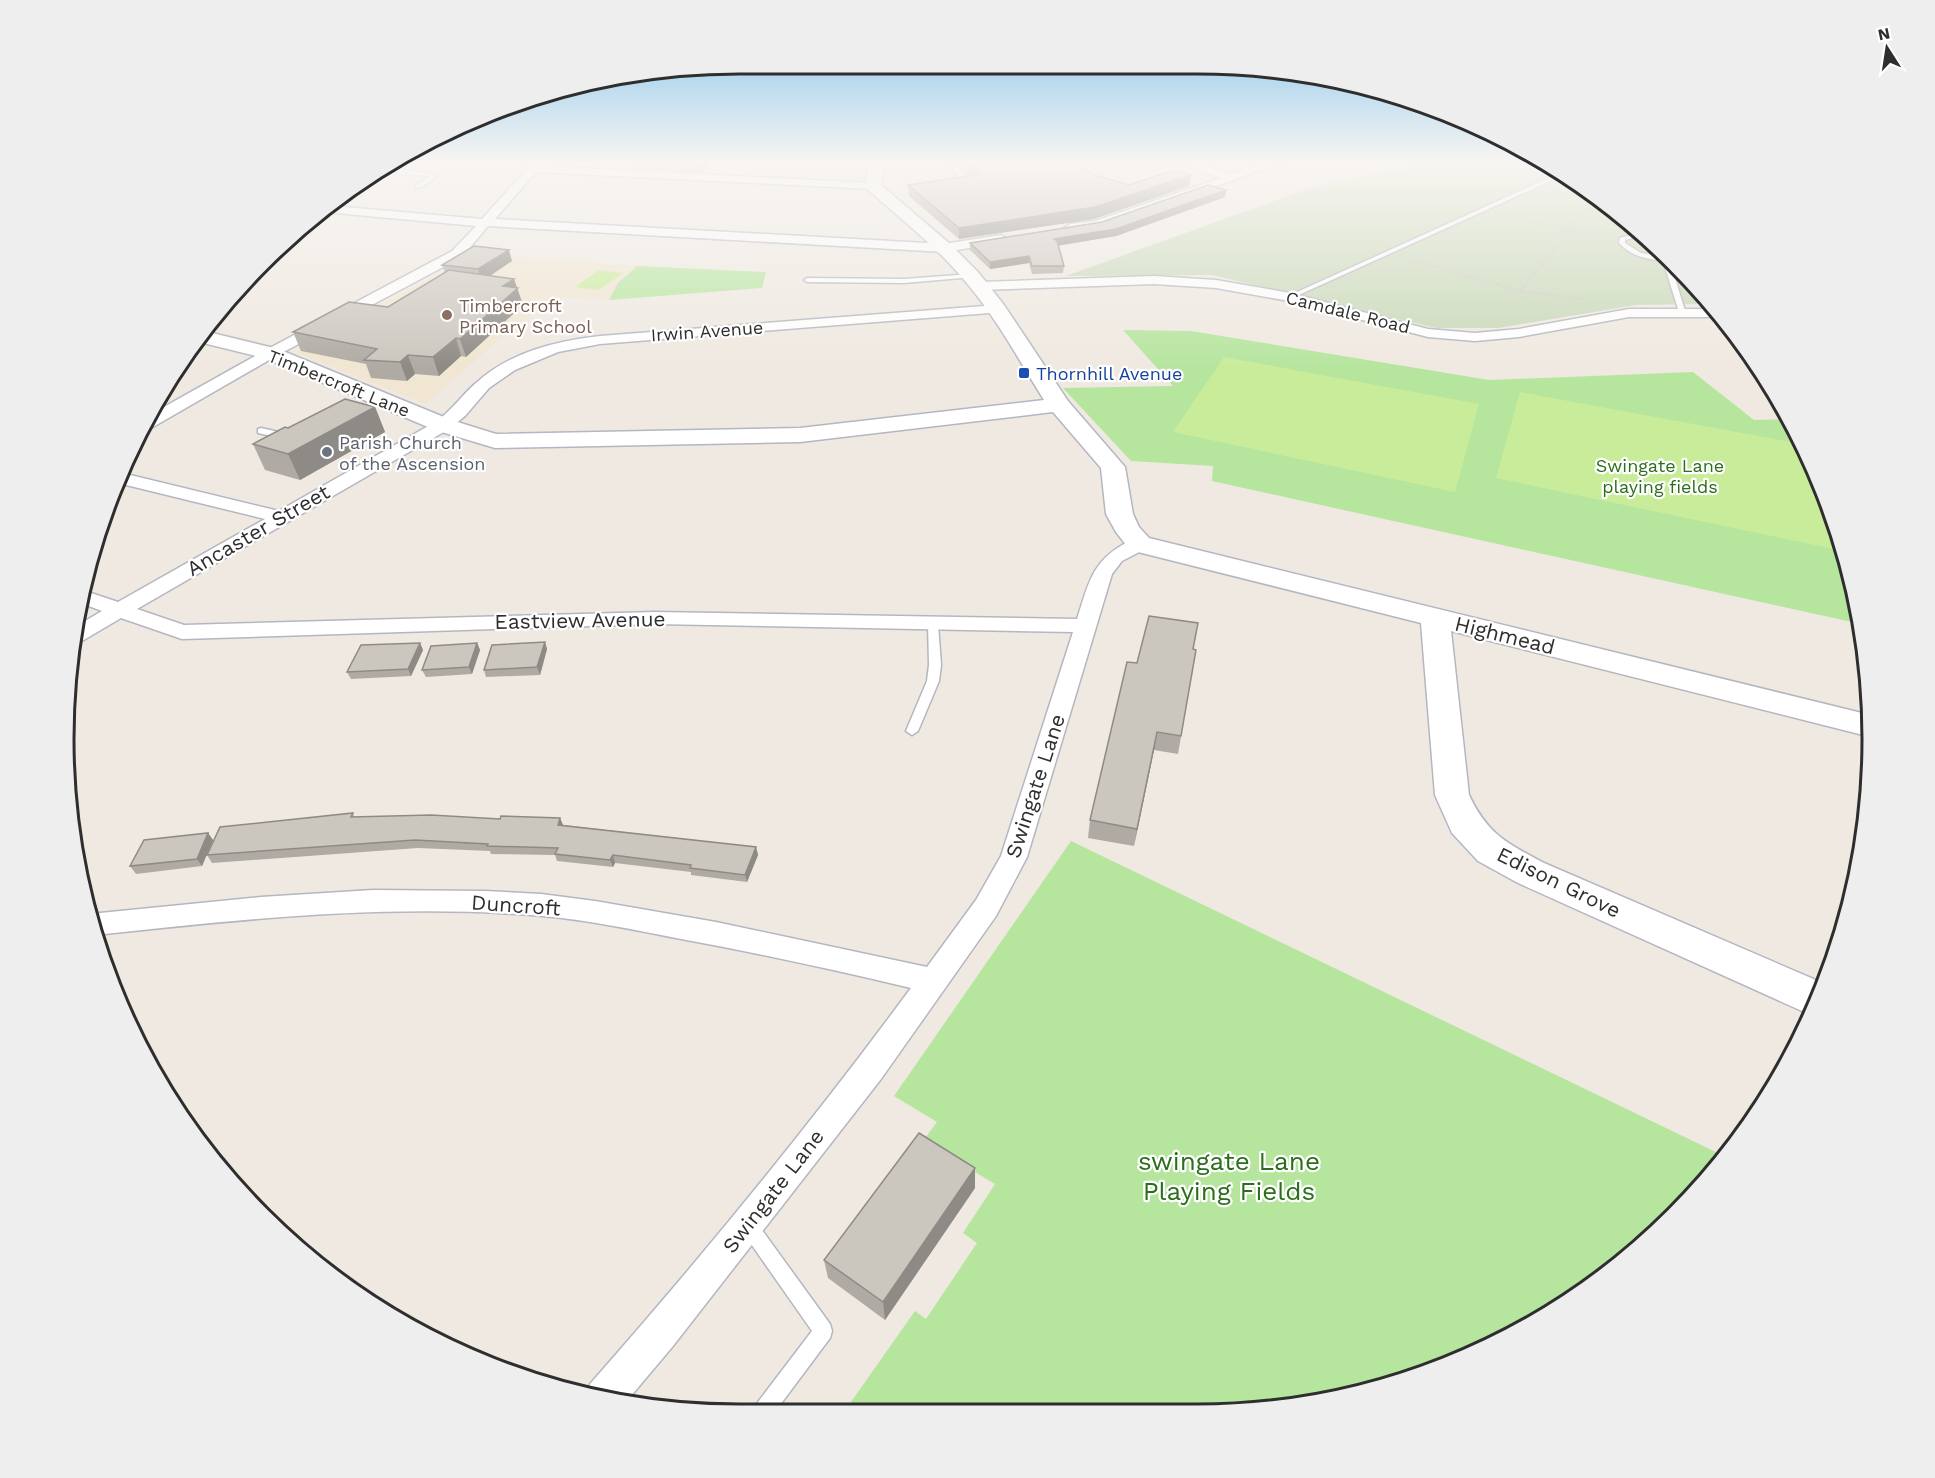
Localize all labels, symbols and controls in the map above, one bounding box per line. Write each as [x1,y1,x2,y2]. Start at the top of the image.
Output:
north arrow [1857,18,1917,78]
text: N [1876,23,1892,44]
street label: Camdale Road [1284,286,1412,338]
place label: Timbercroft Primary School [459,295,592,337]
marker: Timbercroft Primary School [440,308,454,322]
street label: Irwin Avenue [650,317,764,345]
street label: Timbercroft Lane [265,345,413,421]
place label: Thornhill Avenue [1036,363,1182,384]
marker: Thornhill Avenue [1017,366,1031,380]
place label: Parish Church of the Ascension [339,432,485,474]
marker: Parish Church of the Ascension [320,445,334,459]
park label: Swingate Lane playing fields [1596,455,1724,497]
street label: Ancaster Street [182,479,334,581]
street label: Eastview Avenue [494,606,666,634]
street label: Highmead [1452,610,1558,660]
street label: Swingate Lane [1000,711,1070,861]
street label: Edison Grove [1493,841,1625,923]
street label: Duncroft [470,889,562,921]
street label: Swingate Lane [717,1124,829,1258]
park label: swingate Lane Playing Fields [1138,1146,1320,1206]

